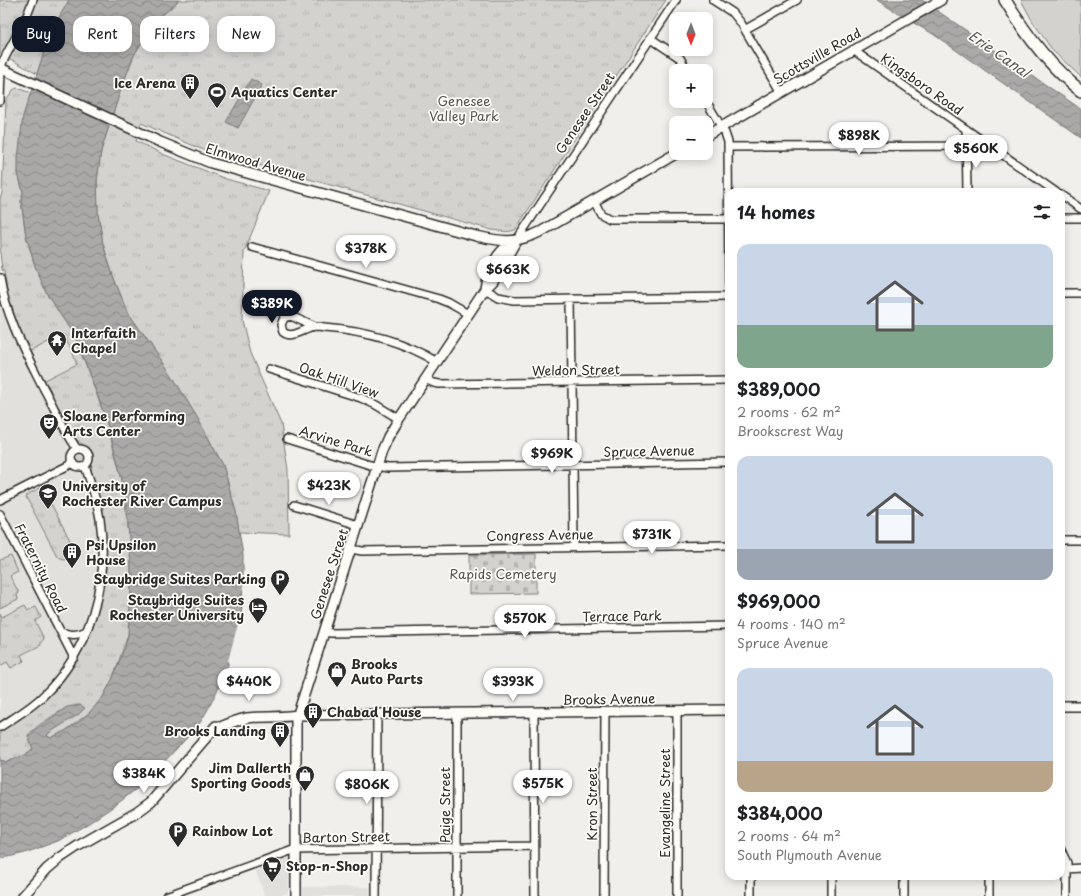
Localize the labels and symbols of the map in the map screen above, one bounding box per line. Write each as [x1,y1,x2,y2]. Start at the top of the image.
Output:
north arrow [669,12,713,56]
street label: Scottsville Road [769,23,864,88]
water label: Erie Canal [965,25,1036,84]
street label: Kingsboro Road [877,48,967,119]
street label: Genesee Street [550,68,619,157]
building icon: Ice Arena [179,72,201,100]
place label: Ice Arena [114,73,176,92]
sports icon: Aquatics Center [206,81,228,109]
place label: Aquatics Center [230,82,338,101]
park label: Genesee Valley Park [429,91,499,125]
pin: $898K [831,122,887,156]
pin: $560K [948,135,1004,169]
street label: Elmwood Avenue [204,138,309,185]
pin: $378K [338,235,394,269]
pin: $663K [480,256,536,290]
pin: $389K [244,290,300,324]
place label: Interfaith Chapel [71,323,136,357]
temple icon: Interfaith Chapel [46,329,68,357]
street label: Oak Hill View [297,357,382,402]
street label: Weldon Street [532,359,620,380]
place label: Sloane Performing Arts Center [62,406,185,440]
theatre icon: Sloane Performing Arts Center [38,412,60,440]
street label: Arvine Park [297,420,375,461]
pin: $969K [524,440,580,474]
street label: Spruce Avenue [603,440,695,461]
pin: $423K [301,472,357,506]
place label: University of Rochester River Campus [62,476,222,510]
school or university icon: University of Rochester River Campus [37,482,59,510]
street label: Fraternity Road [11,520,72,616]
pin: $731K [624,521,680,555]
street label: Congress Avenue [486,524,594,545]
street label: Genesee Street [305,526,352,622]
place label: Psi Upsilon House [86,535,156,569]
building icon: Psi Upsilon House [61,541,83,569]
park label: Rapids Cemetery [449,564,557,583]
parking icon: Staybridge Suites Parking [269,568,291,596]
place label: Staybridge Suites Parking [93,569,266,588]
place label: Staybridge Suites Rochester University [110,590,244,624]
hotel icon: Staybridge Suites Rochester University [247,596,269,624]
pin: $570K [497,605,553,639]
street label: Terrace Park [582,605,662,626]
place label: Brooks Auto Parts [351,654,423,688]
shop icon: Brooks Auto Parts [326,660,348,688]
pin: $440K [221,668,277,702]
pin: $393K [485,668,541,702]
street label: Brooks Avenue [563,688,655,709]
building icon: Chabad House [302,701,324,729]
place label: Chabad House [327,702,421,721]
building icon: Brooks Landing [269,720,291,748]
place label: Brooks Landing [164,721,266,740]
street label: Evangeline Street [655,748,674,858]
place label: Jim Dallerth Sporting Goods [191,758,291,792]
pin: $384K [116,760,172,794]
shop icon: Jim Dallerth Sporting Goods [294,764,316,792]
street label: Paige Street [435,767,454,843]
street label: Kron Street [582,767,601,841]
pin: $575K [515,770,571,804]
pin: $806K [339,771,395,805]
parking icon: Rainbow Lot [167,820,189,848]
place label: Rainbow Lot [192,821,274,840]
street label: Barton Street [302,826,390,847]
supermarket icon: Stop-n-Shop [261,855,283,883]
place label: Stop-n-Shop [286,856,368,875]

